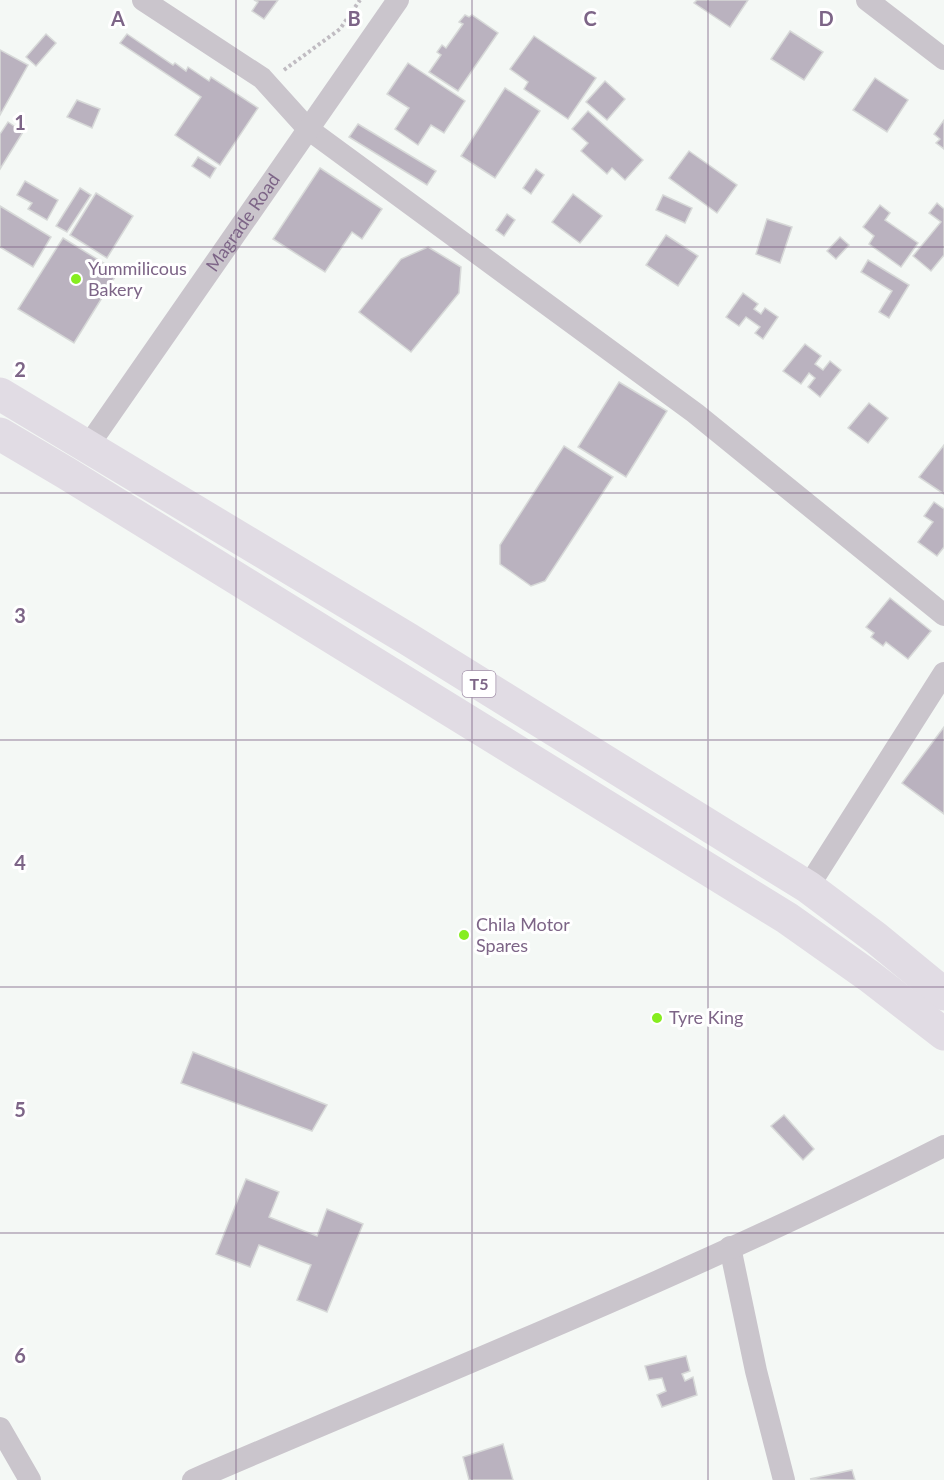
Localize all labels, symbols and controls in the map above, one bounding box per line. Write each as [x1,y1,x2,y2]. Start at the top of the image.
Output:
text: A [110,6,125,30]
text: B [347,6,361,30]
text: C [583,6,597,30]
text: D [818,6,834,30]
text: 1 [14,110,26,134]
street label: Magrade Road [201,169,284,275]
place label: Yummilicous Bakery [88,257,187,300]
marker: Yummilicous Bakery [69,272,83,286]
text: 2 [14,357,26,381]
text: 3 [14,603,26,627]
road number: T5 [462,671,496,697]
text: 4 [14,850,26,874]
place label: Chila Motor Spares [476,913,570,956]
marker: Chila Motor Spares [457,928,471,942]
place label: Tyre King [669,1006,743,1028]
marker: Tyre King [650,1011,664,1025]
text: 5 [14,1097,26,1121]
text: 6 [14,1343,26,1367]

